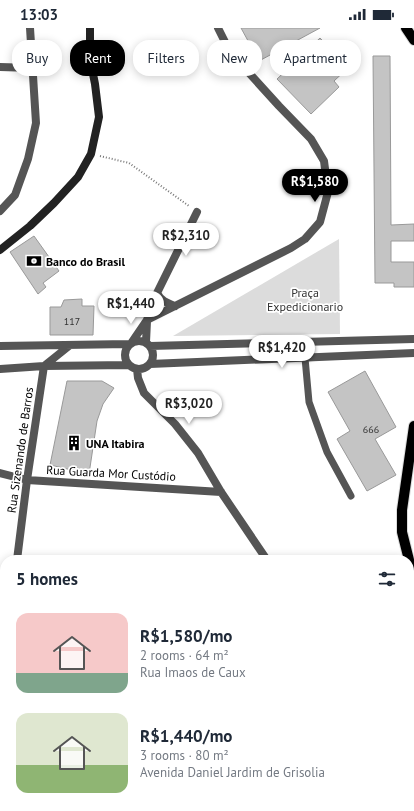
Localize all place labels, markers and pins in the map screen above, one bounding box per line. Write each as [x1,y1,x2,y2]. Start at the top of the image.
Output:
pin: R$1,580 [278,169,352,203]
pin: R$2,310 [149,223,223,257]
bank icon: Banco do Brasil [25,252,43,270]
place label: Banco do Brasil [46,254,126,269]
pin: R$1,440 [94,291,168,325]
pin: R$1,420 [245,335,319,369]
pin: R$3,020 [152,391,226,425]
building icon: UNA Itabira [65,434,83,452]
place label: UNA Itabira [86,436,145,451]

